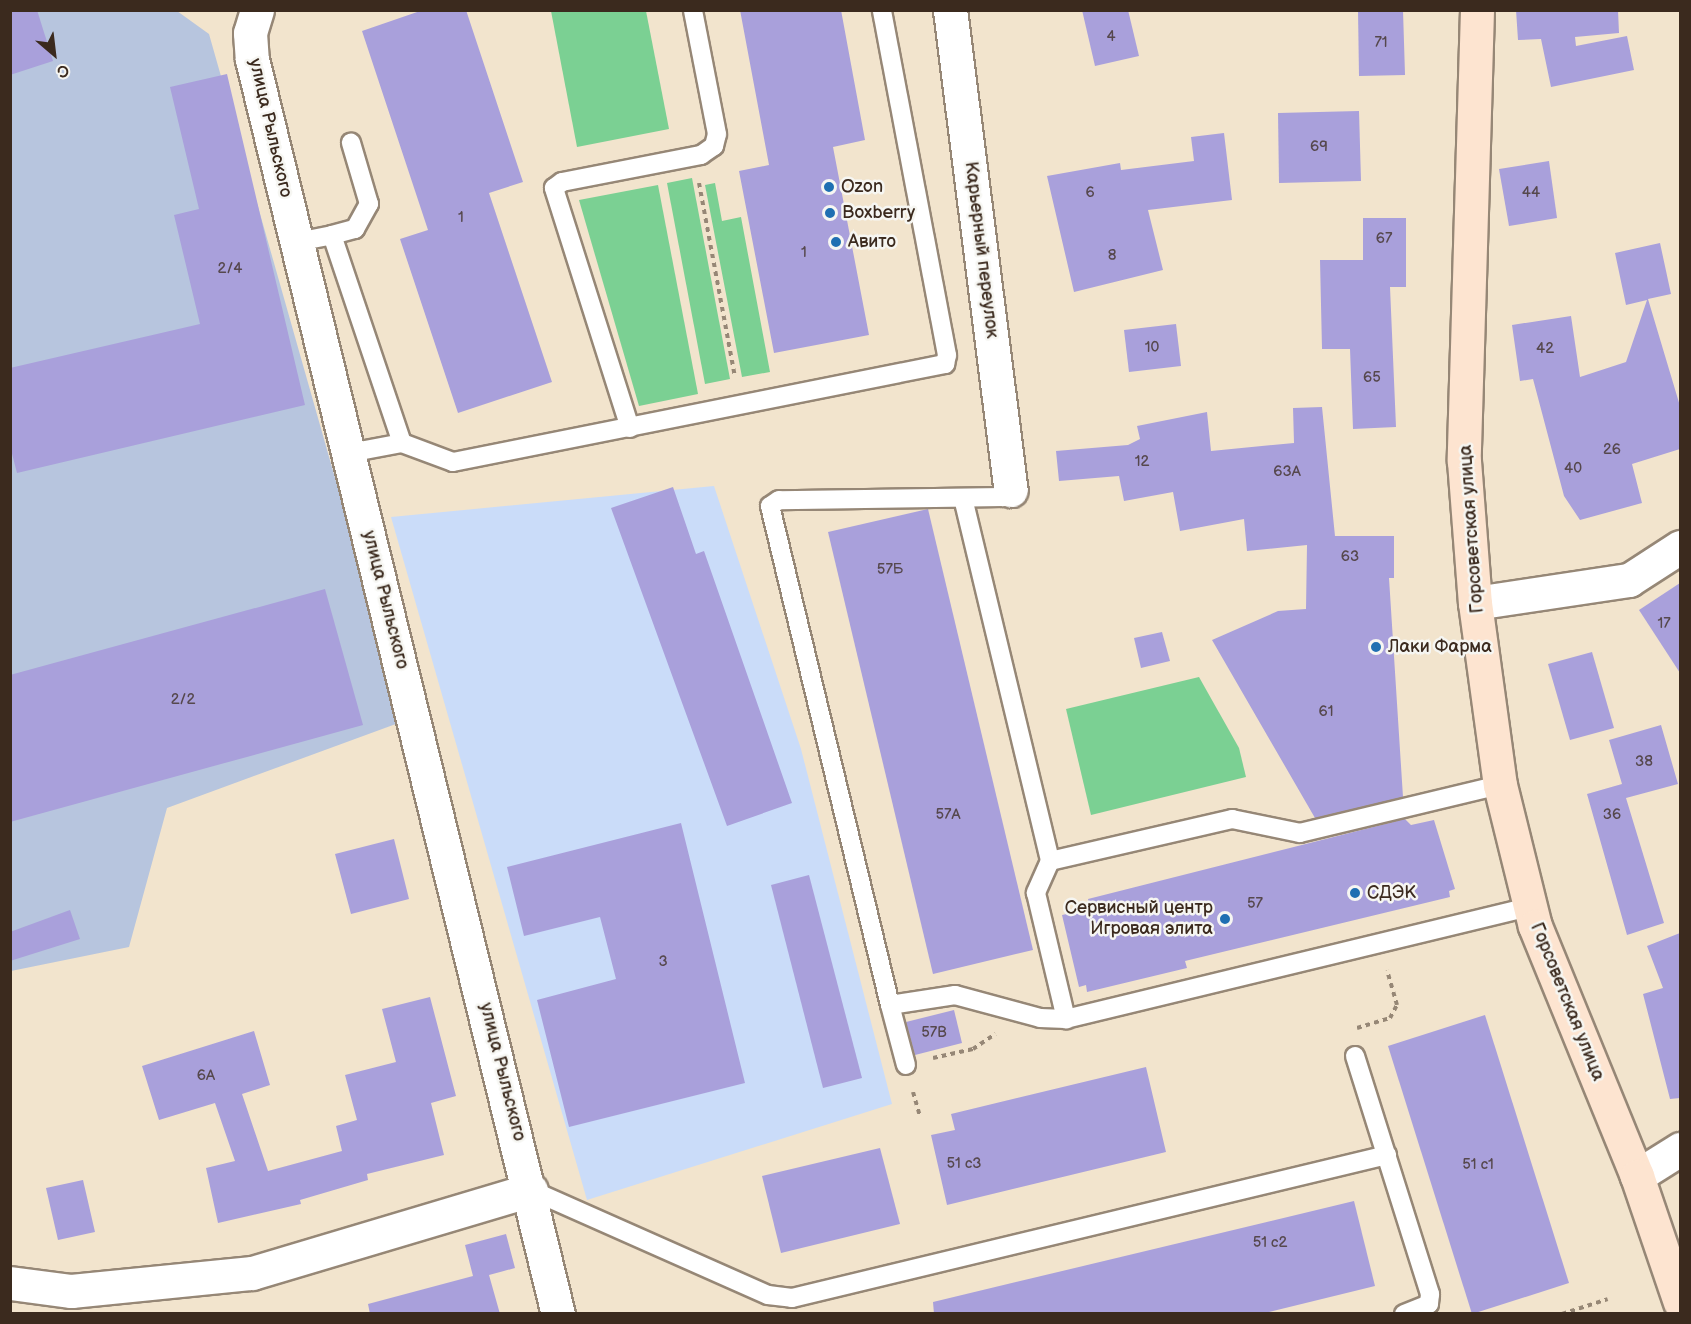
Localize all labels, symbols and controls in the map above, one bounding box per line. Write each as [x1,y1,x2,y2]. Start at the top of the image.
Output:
north arrow [24,24,84,84]
house number: 4 [1106,28,1116,46]
house number: 71 [1374,34,1388,52]
street label: улица Рыльского [244,57,296,199]
text: С [53,59,72,81]
house number: 69 [1310,138,1328,156]
street label: Карьерный переулок [959,160,1003,340]
place label: Ozon [841,176,883,198]
marker: Ozon [822,180,836,194]
house number: 6 [1085,184,1095,202]
house number: 44 [1522,184,1540,202]
place label: Boxberry [842,202,915,224]
marker: Boxberry [823,206,837,220]
house number: 1 [458,209,464,227]
house number: 67 [1376,230,1392,248]
place label: Авито [848,231,896,253]
marker: Авито [829,235,843,249]
house number: 1 [801,244,807,262]
house number: 8 [1108,247,1116,265]
house number: 2/4 [218,260,242,278]
house number: 10 [1145,339,1159,357]
house number: 42 [1536,340,1554,358]
house number: 65 [1363,369,1381,387]
house number: 26 [1603,441,1621,459]
street label: Горсоветская улица [1455,444,1489,614]
house number: 12 [1135,453,1149,471]
house number: 40 [1564,460,1582,478]
house number: 63А [1273,463,1301,481]
street label: улица Рыльского [357,529,413,671]
house number: 63 [1341,548,1359,566]
house number: 57Б [877,561,903,579]
house number: 17 [1657,615,1671,633]
place label: Лаки Фарма [1388,636,1492,658]
marker: Лаки Фарма [1369,640,1383,654]
house number: 2/2 [171,691,195,709]
house number: 61 [1319,703,1333,721]
house number: 38 [1635,753,1653,771]
house number: 57А [935,806,961,824]
house number: 36 [1603,806,1621,824]
place label: СДЭК [1367,882,1416,904]
marker: СДЭК [1348,886,1362,900]
house number: 57 [1247,895,1263,913]
place label: Сервисный центр Игровая элита [1065,898,1213,940]
marker: Сервисный центр Игровая элита [1218,912,1232,926]
street label: Горсоветская улица [1525,920,1609,1084]
house number: 3 [658,953,668,971]
street label: улица Рыльского [474,1001,530,1143]
house number: 57В [921,1024,947,1042]
house number: 6А [197,1067,215,1085]
house number: 51 с3 [946,1155,982,1173]
house number: 51 с1 [1462,1156,1494,1174]
house number: 51 с2 [1253,1234,1287,1252]

